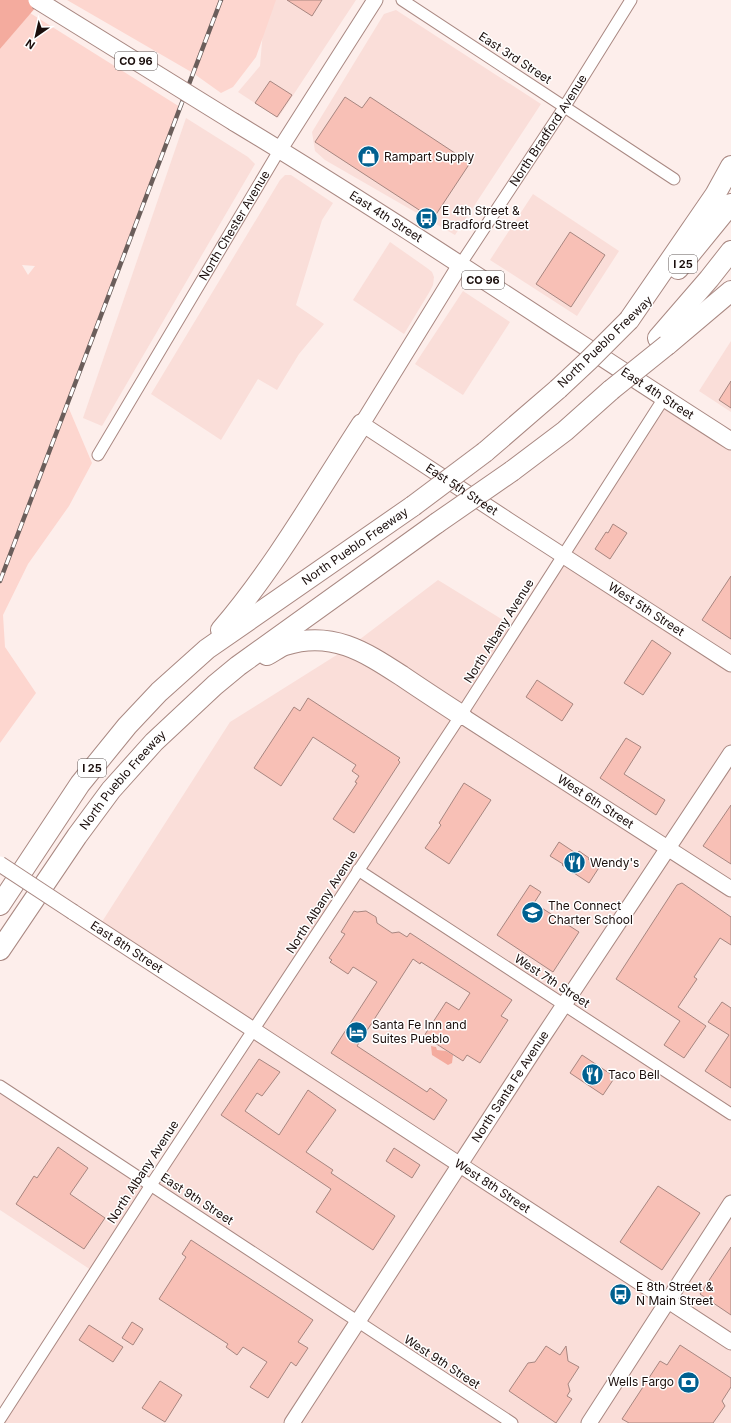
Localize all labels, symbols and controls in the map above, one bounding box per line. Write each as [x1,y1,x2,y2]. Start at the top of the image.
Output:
north arrow [16,16,56,56]
street label: East 3rd Street [476,28,555,87]
text: N [23,36,38,52]
road number: CO 96 [115,52,157,70]
street label: North Bradford Avenue [506,71,590,189]
shop icon: Rampart Supply [356,144,382,170]
place label: Rampart Supply [384,149,475,164]
street label: North Chester Avenue [196,167,273,283]
street label: East 4th Street [347,187,425,245]
place label: E 4th Street & Bradford Street [442,203,529,232]
bus stop icon: E 4th Street & Bradford Street [414,205,440,231]
road number: I 25 [669,255,697,273]
road number: CO 96 [462,271,504,289]
street label: North Pueblo Freeway [554,292,655,391]
street label: East 4th Street [618,364,697,422]
street label: East 5th Street [423,460,501,518]
street label: North Pueblo Freeway [299,504,411,588]
street label: North Albany Avenue [460,576,537,686]
street label: West 5th Street [606,579,687,639]
street label: North Pueblo Freeway [76,727,169,833]
road number: I 25 [78,759,106,777]
street label: West 6th Street [555,771,637,831]
street label: North Albany Avenue [283,847,361,956]
restaurant icon: Wendy's [562,850,588,876]
place label: Wendy's [590,855,639,870]
place label: The Connect Charter School [548,898,633,927]
school or university icon: The Connect Charter School [519,900,545,926]
street label: East 8th Street [88,918,166,976]
street label: West 7th Street [512,951,593,1011]
place label: Santa Fe Inn and Suites Pueblo [372,1017,467,1046]
hotel icon: Santa Fe Inn and Suites Pueblo [343,1019,369,1045]
street label: North Santa Fe Avenue [468,1028,552,1145]
restaurant icon: Taco Bell [580,1062,606,1088]
place label: Taco Bell [608,1067,660,1082]
street label: North Albany Avenue [104,1117,182,1226]
street label: West 8th Street [452,1155,533,1216]
street label: East 9th Street [158,1170,236,1228]
place label: E 8th Street & N Main Street [636,1279,714,1308]
bus stop icon: E 8th Street & N Main Street [608,1281,634,1307]
street label: West 9th Street [401,1331,483,1392]
bank icon: Wells Fargo [676,1369,702,1395]
place label: Wells Fargo [608,1374,674,1389]

